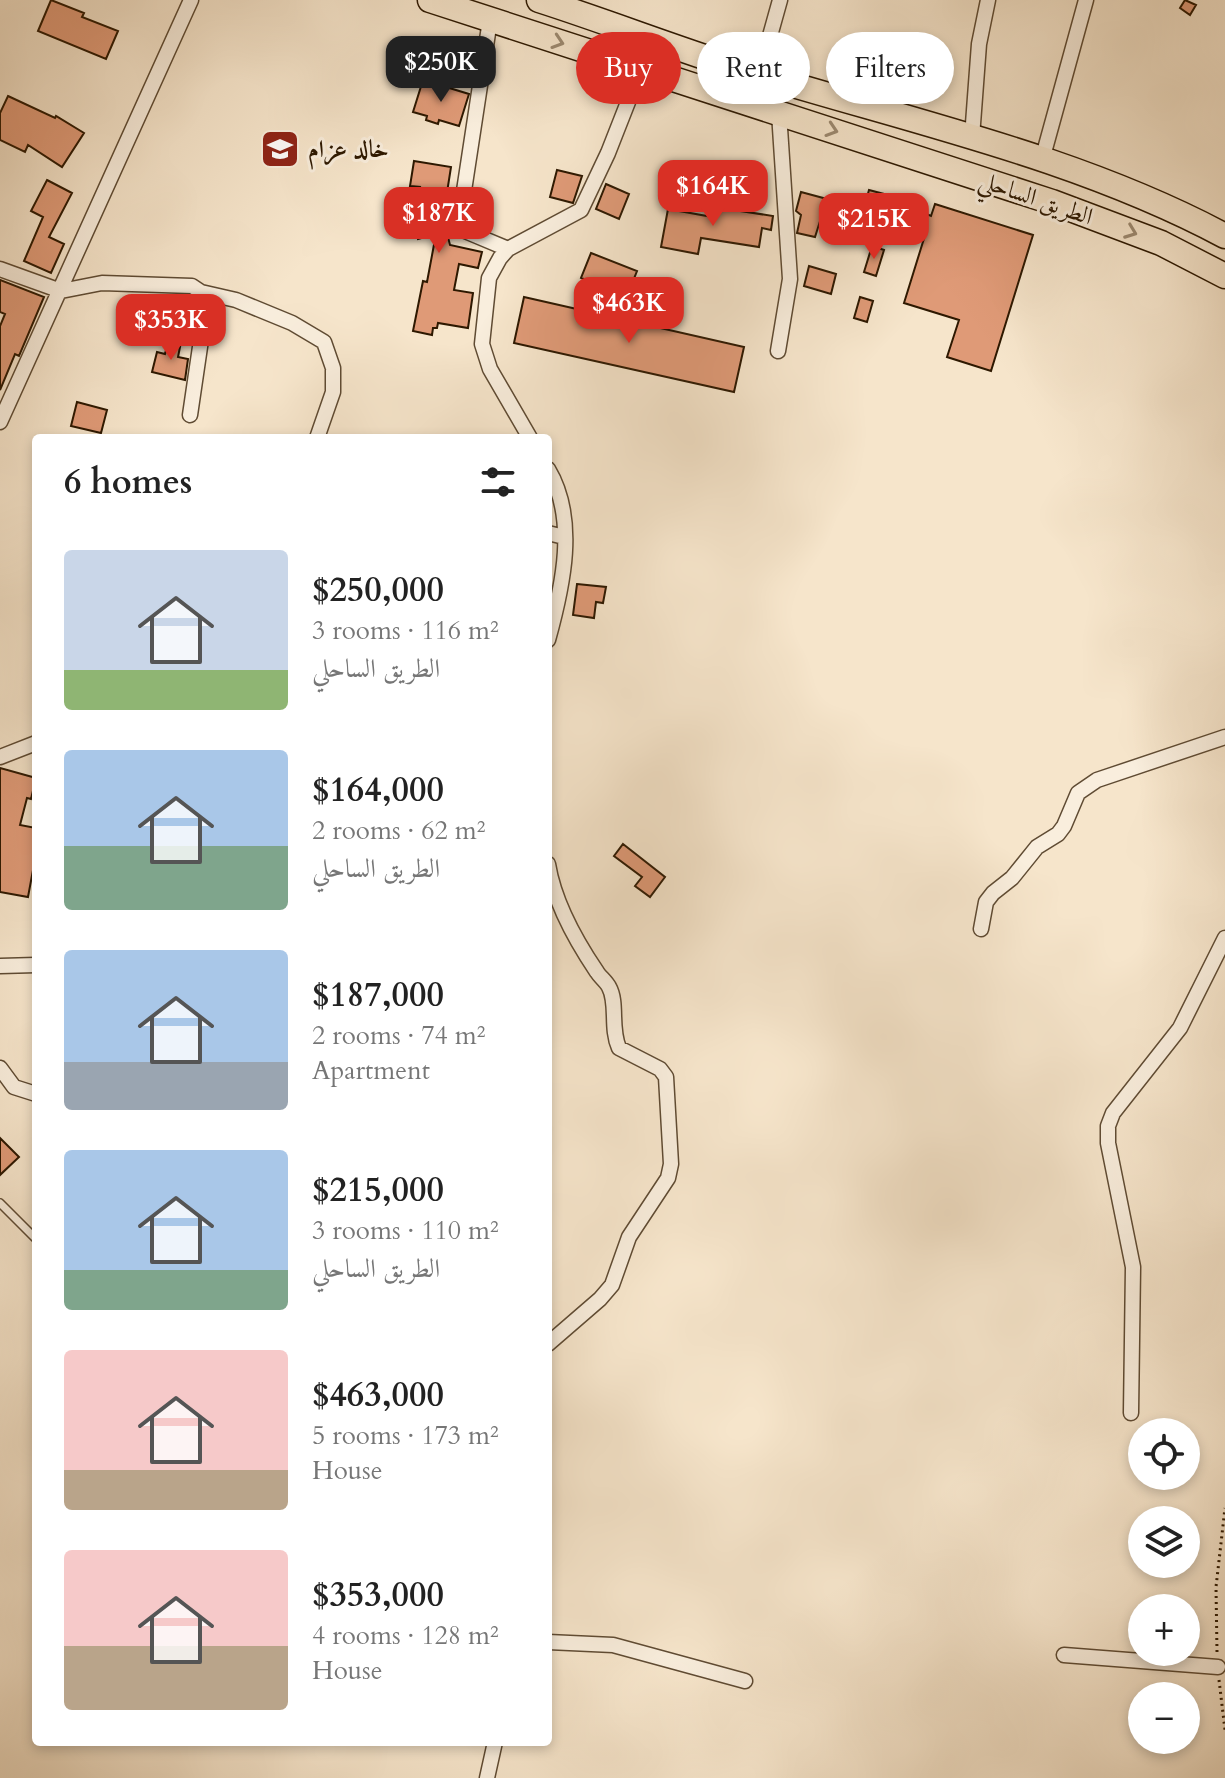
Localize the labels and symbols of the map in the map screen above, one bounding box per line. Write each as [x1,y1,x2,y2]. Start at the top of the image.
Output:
one-way arrow [550,32,564,48]
pin: $250K [385,36,497,104]
one-way arrow [824,120,838,136]
school or university icon: خالد عزام [259,128,301,170]
place label: خالد عزام [308,133,388,170]
pin: $164K [657,160,769,228]
street label: الطريق الساحلي [973,164,1097,239]
pin: $187K [383,187,495,255]
pin: $215K [818,193,930,261]
one-way arrow [1123,222,1137,239]
pin: $463K [573,277,685,345]
pin: $353K [115,294,227,362]

